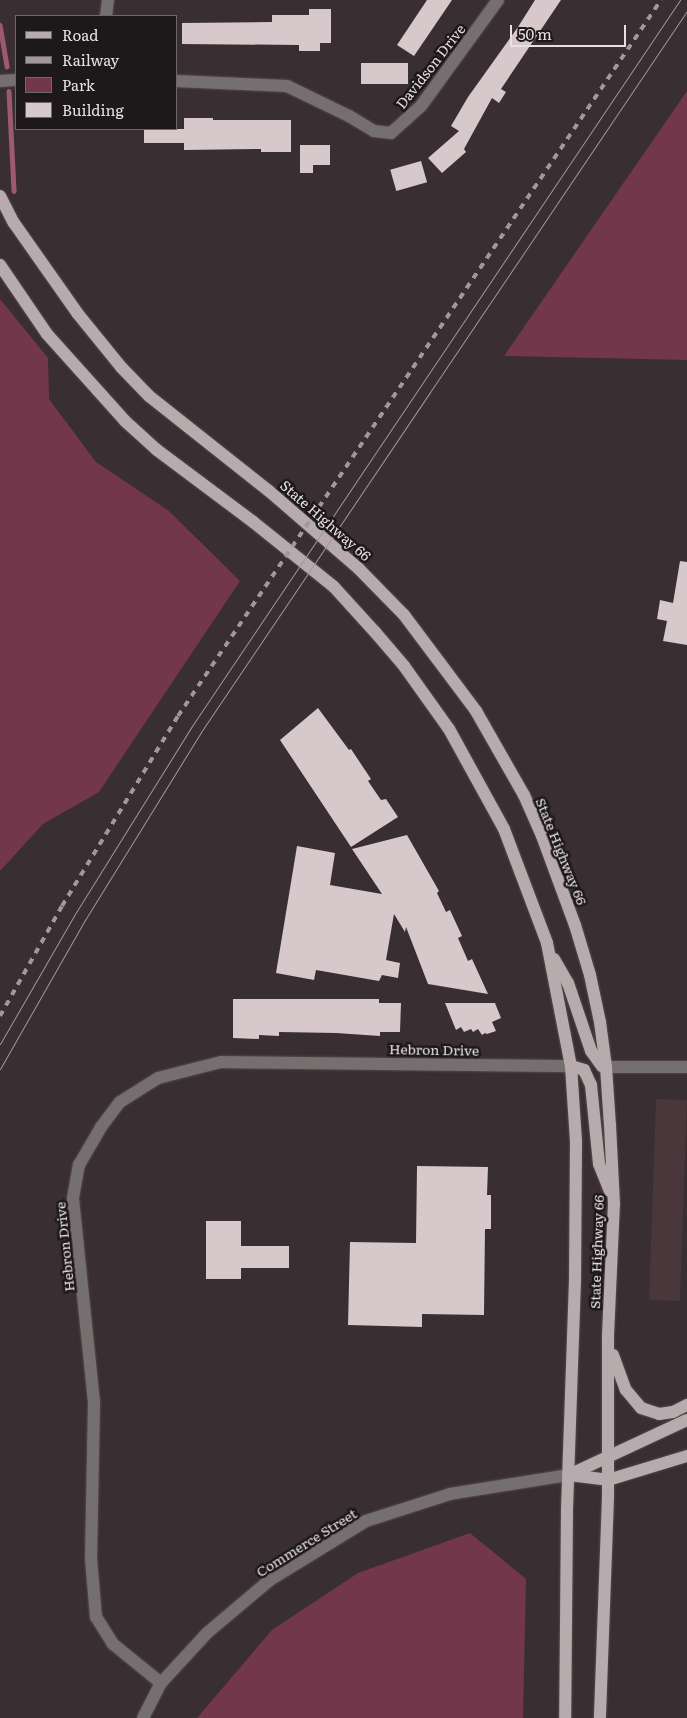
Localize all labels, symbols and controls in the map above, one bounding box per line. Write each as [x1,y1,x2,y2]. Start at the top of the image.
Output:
legend [15,15,178,130]
scale bar [512,15,628,47]
street label: Davidson Drive [392,20,468,112]
text: 50 m [518,22,552,45]
text: Road [62,23,98,46]
text: Railway [62,48,119,71]
text: Park [62,73,95,96]
text: Building [62,98,124,121]
street label: State Highway 66 [277,476,375,564]
street label: State Highway 66 [533,795,591,907]
street label: Hebron Drive [389,1040,479,1058]
street label: State Highway 66 [586,1195,606,1309]
street label: Hebron Drive [51,1201,77,1293]
street label: Commerce Street [253,1504,359,1580]

